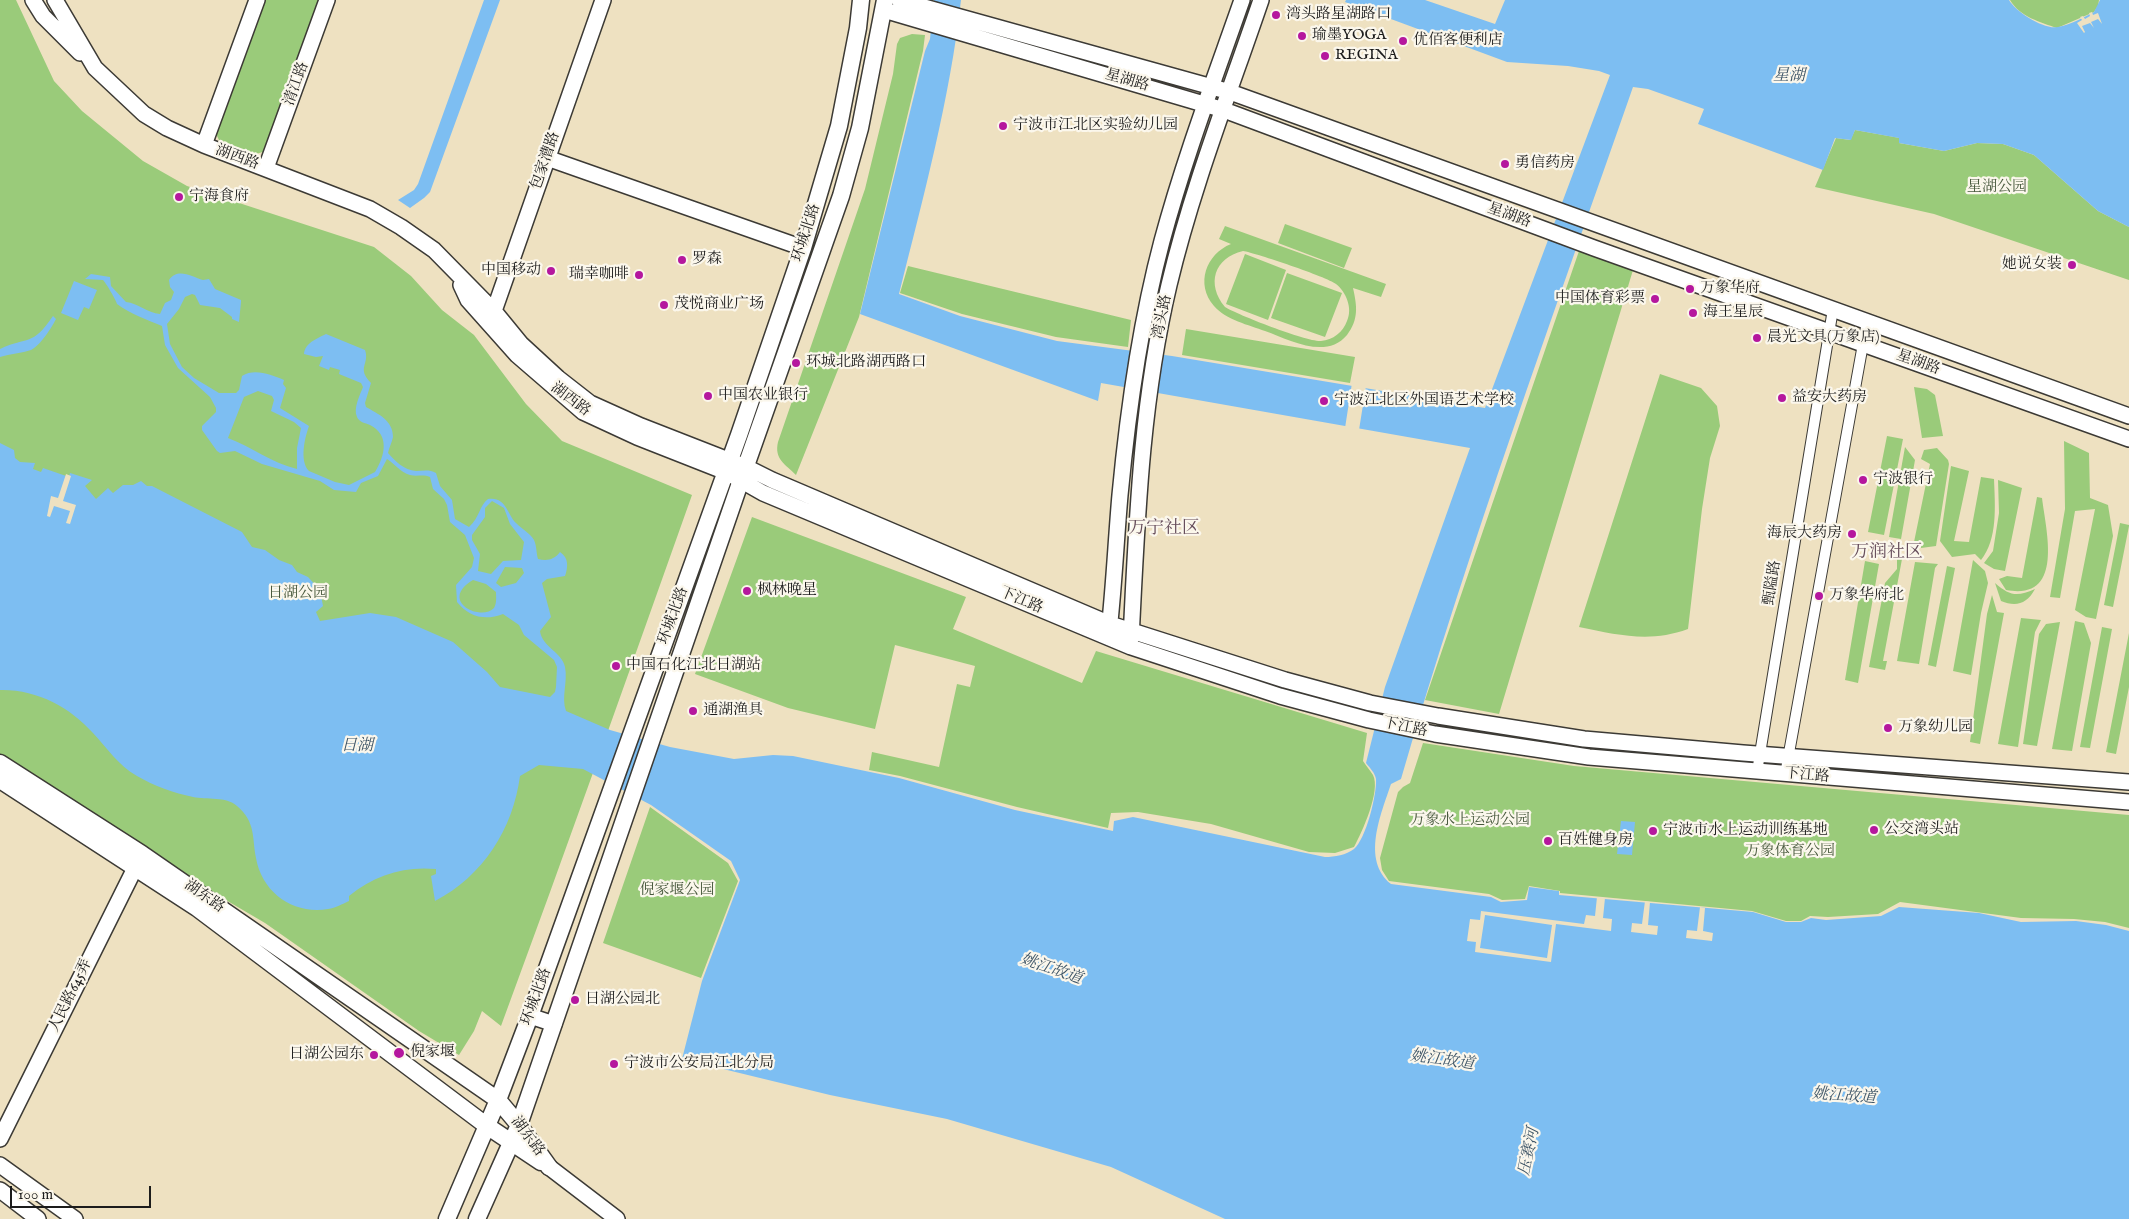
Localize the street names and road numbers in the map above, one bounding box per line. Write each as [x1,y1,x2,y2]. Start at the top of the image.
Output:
street label: 清江路 [281,60,313,108]
street label: 星湖路 [1103,66,1151,96]
street label: 包家漕路 [528,130,564,192]
street label: 湖西路 [213,142,261,174]
street label: 星湖路 [1485,200,1533,232]
street label: 环城北路 [789,202,825,264]
street label: 湾头路 [1150,293,1176,341]
street label: 星湖路 [1894,347,1942,379]
street label: 湖西路 [547,379,593,421]
street label: 甄隘路 [1761,559,1785,607]
street label: 下江路 [997,584,1045,618]
street label: 环城北路 [655,585,693,647]
street label: 下江路 [1381,715,1429,741]
street label: 下江路 [1784,765,1830,787]
street label: 湖东路 [180,877,228,917]
street label: 人民路645弄 [46,957,96,1035]
street label: 环城北路 [518,966,556,1028]
street label: 湖东路 [506,1114,548,1160]

